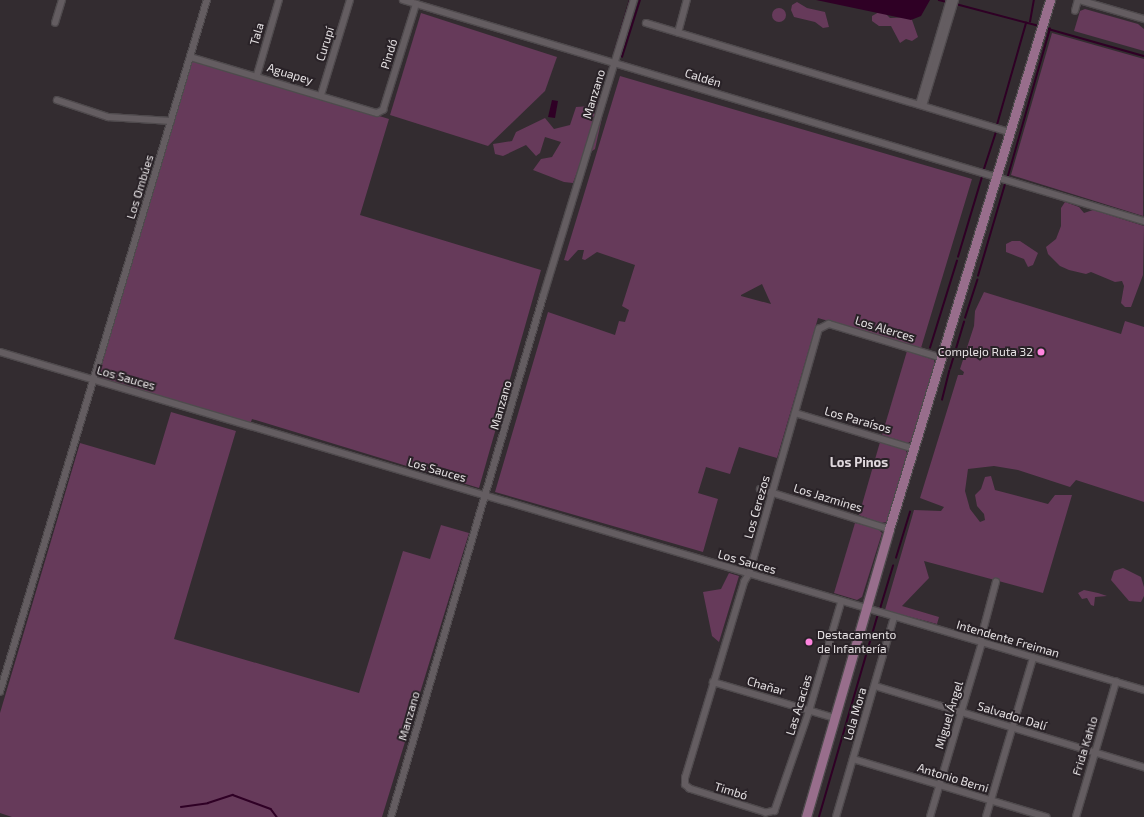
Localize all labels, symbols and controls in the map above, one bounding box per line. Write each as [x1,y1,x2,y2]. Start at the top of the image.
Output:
street label: Tala [247,21,267,47]
street label: Curupí [313,25,337,63]
street label: Pindó [378,37,400,71]
street label: Aguapey [265,60,315,88]
street label: Caldén [683,66,723,90]
street label: Manzano [580,68,608,120]
street label: Los Ombúes [123,153,157,221]
street label: Los Alerces [853,313,917,345]
place label: Complejo Ruta 32 [938,345,1033,359]
marker: Complejo Ruta 32 [1036,347,1046,357]
street label: Los Sauces [95,363,157,393]
street label: Manzano [487,379,515,431]
street label: Los Paraísos [823,404,893,436]
district label: Los Pinos [830,454,888,470]
street label: Los Sauces [406,455,468,485]
street label: Los Cerezos [741,474,773,540]
street label: Los Jazmines [792,481,864,515]
street label: Los Sauces [716,547,778,577]
street label: Intendente Freiman [955,617,1061,661]
place label: Destacamento de Infantería [817,628,896,656]
marker: Destacamento de Infantería [804,637,814,647]
street label: Las Acacias [783,673,815,737]
street label: Chañar [745,674,787,698]
street label: Miguel Ángel [932,679,966,751]
street label: Lola Mora [841,686,869,742]
street label: Manzano [395,690,423,742]
street label: Salvador Dalí [976,699,1048,733]
street label: Frida Kahlo [1069,715,1101,777]
street label: Antonio Berni [916,760,990,796]
street label: Timbó [713,779,749,803]

